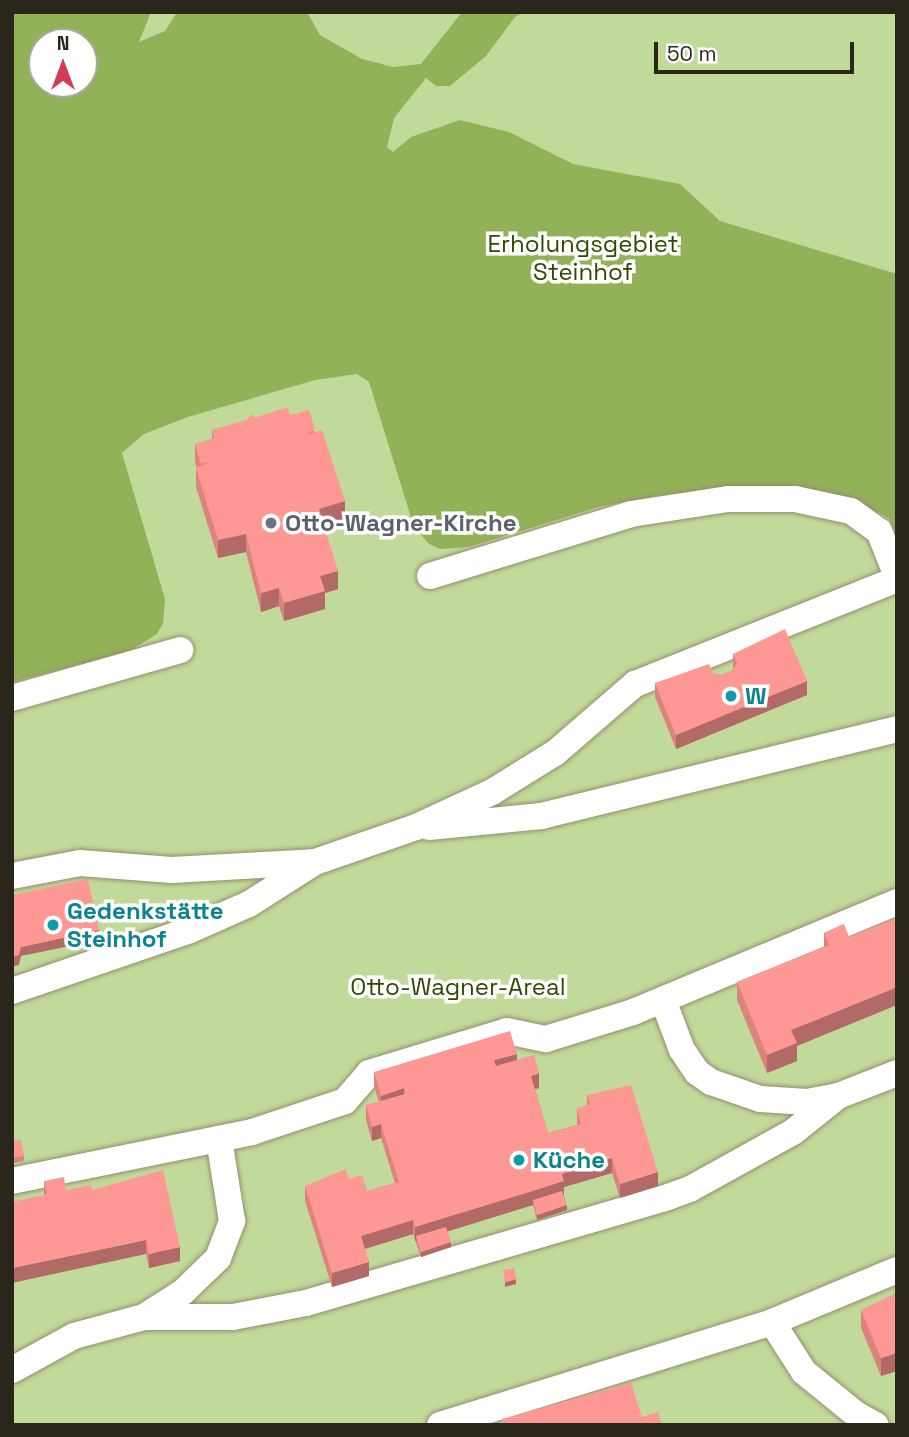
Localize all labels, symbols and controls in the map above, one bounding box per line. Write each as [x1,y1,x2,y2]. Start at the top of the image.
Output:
north arrow [28,28,98,98]
scale bar [657,28,856,72]
text: N [57,31,69,56]
text: 50 m [667,40,717,67]
park label: Erholungsgebiet Steinhof [487,230,679,286]
place label: Otto-Wagner-Kirche [285,509,517,537]
marker: Otto-Wagner-Kirche [263,515,279,531]
place label: W [745,682,767,710]
marker: W [723,688,739,704]
place label: Gedenkstätte Steinhof [67,897,224,953]
marker: Gedenkstätte Steinhof [45,917,61,933]
park label: Otto-Wagner-Areal [350,973,566,1001]
place label: Küche [533,1146,605,1174]
marker: Küche [511,1152,527,1168]

